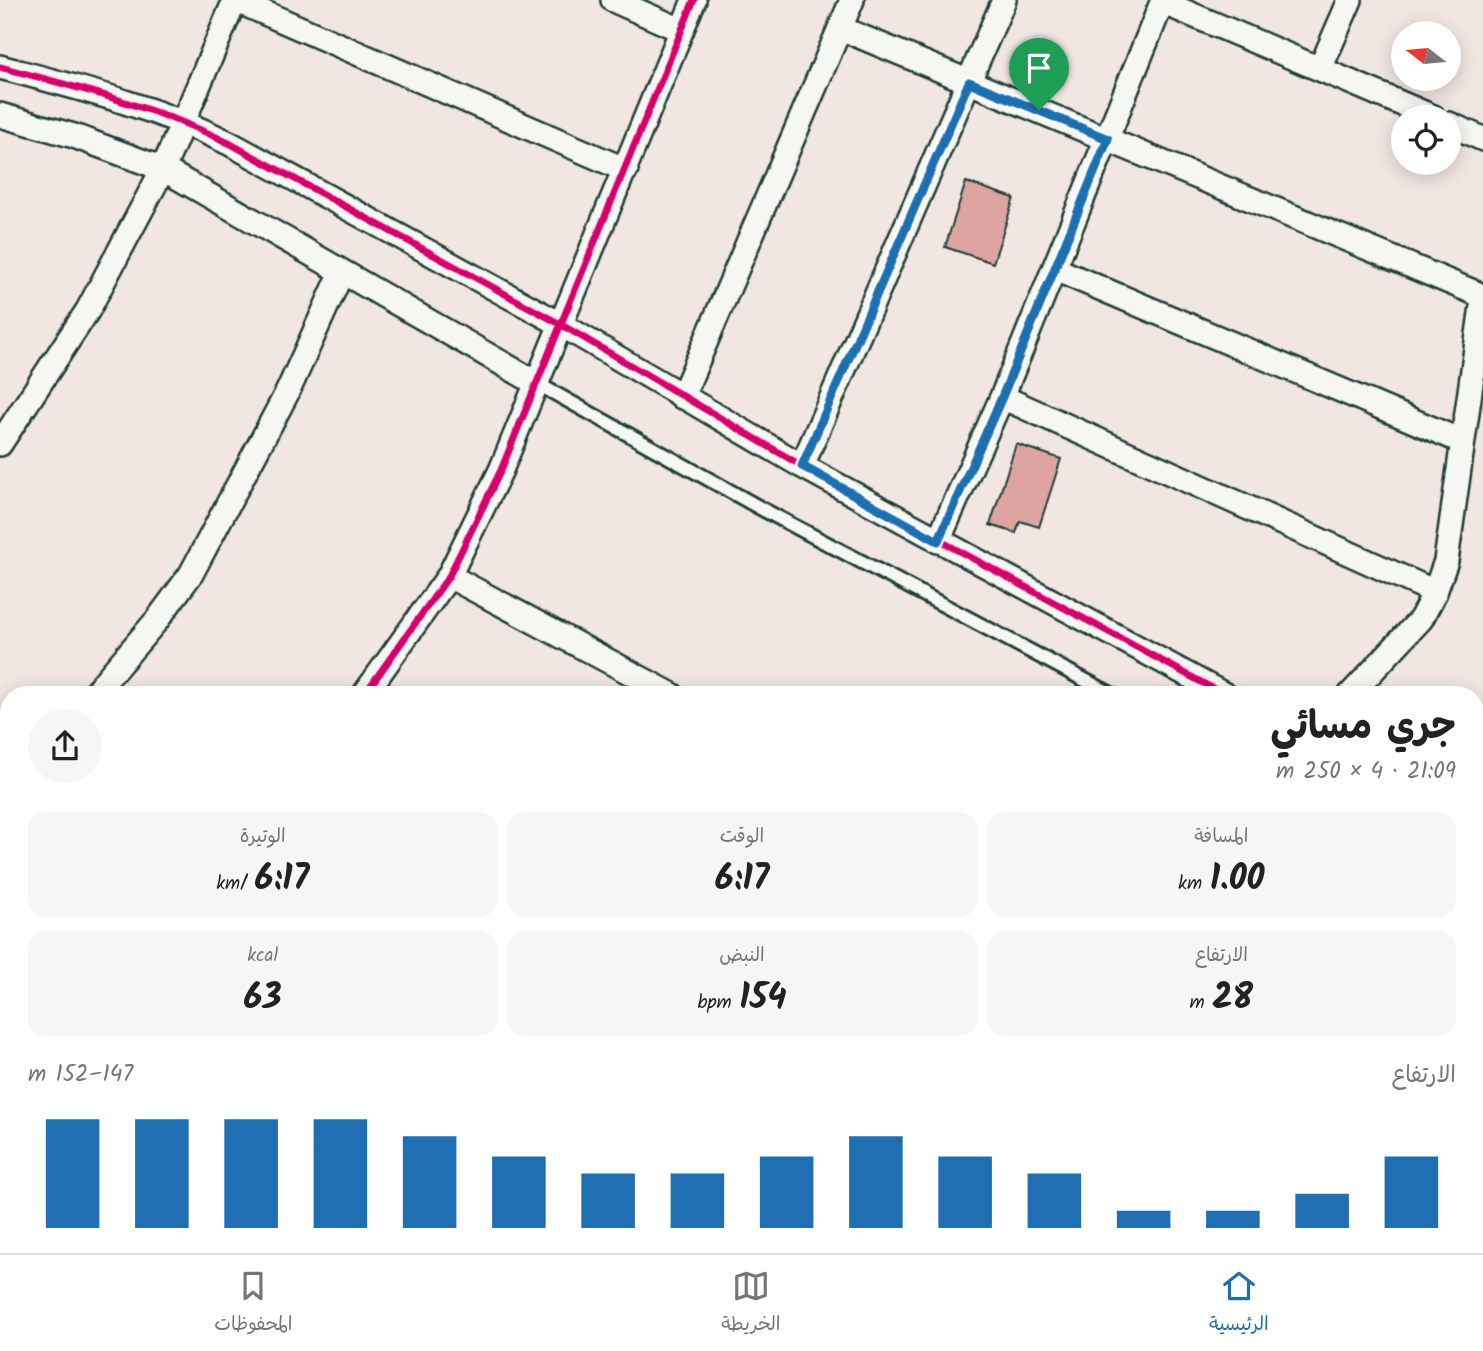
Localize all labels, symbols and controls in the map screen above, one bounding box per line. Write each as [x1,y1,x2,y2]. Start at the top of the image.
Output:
north arrow [1391,21,1461,91]
map controls [1391,21,1461,175]
pin [1009,38,1069,110]
icon: arrive [1020,49,1058,87]
button: locate [1391,105,1461,175]
text: جري مسائي [1271,698,1456,758]
button: share [28,709,102,783]
text: 21:09 · 4 × 250 m [1276,754,1456,790]
text: الوتيرة [240,822,286,852]
text: الوقت [720,822,764,852]
text: المسافة [1194,822,1248,852]
text: 6:17 [255,852,309,908]
text: 6:17 [715,852,769,908]
text: 1.00 [1210,852,1265,908]
text: /km [216,869,255,899]
text: km [1178,869,1210,899]
text: kcal [247,941,278,971]
text: النبض [719,941,765,971]
text: الارتفاع [1195,941,1248,971]
text: 63 [244,971,282,1027]
text: 154 [739,971,787,1027]
text: 28 [1212,971,1253,1027]
text: bpm [697,988,739,1018]
text: m [1189,988,1212,1018]
text: 147–152 m [28,1057,133,1093]
text: الارتفاع [1392,1058,1456,1094]
tab: المحفوظات [214,1267,293,1340]
tab: الخريطة [721,1267,780,1340]
tab: الرئيسية [1209,1267,1269,1340]

